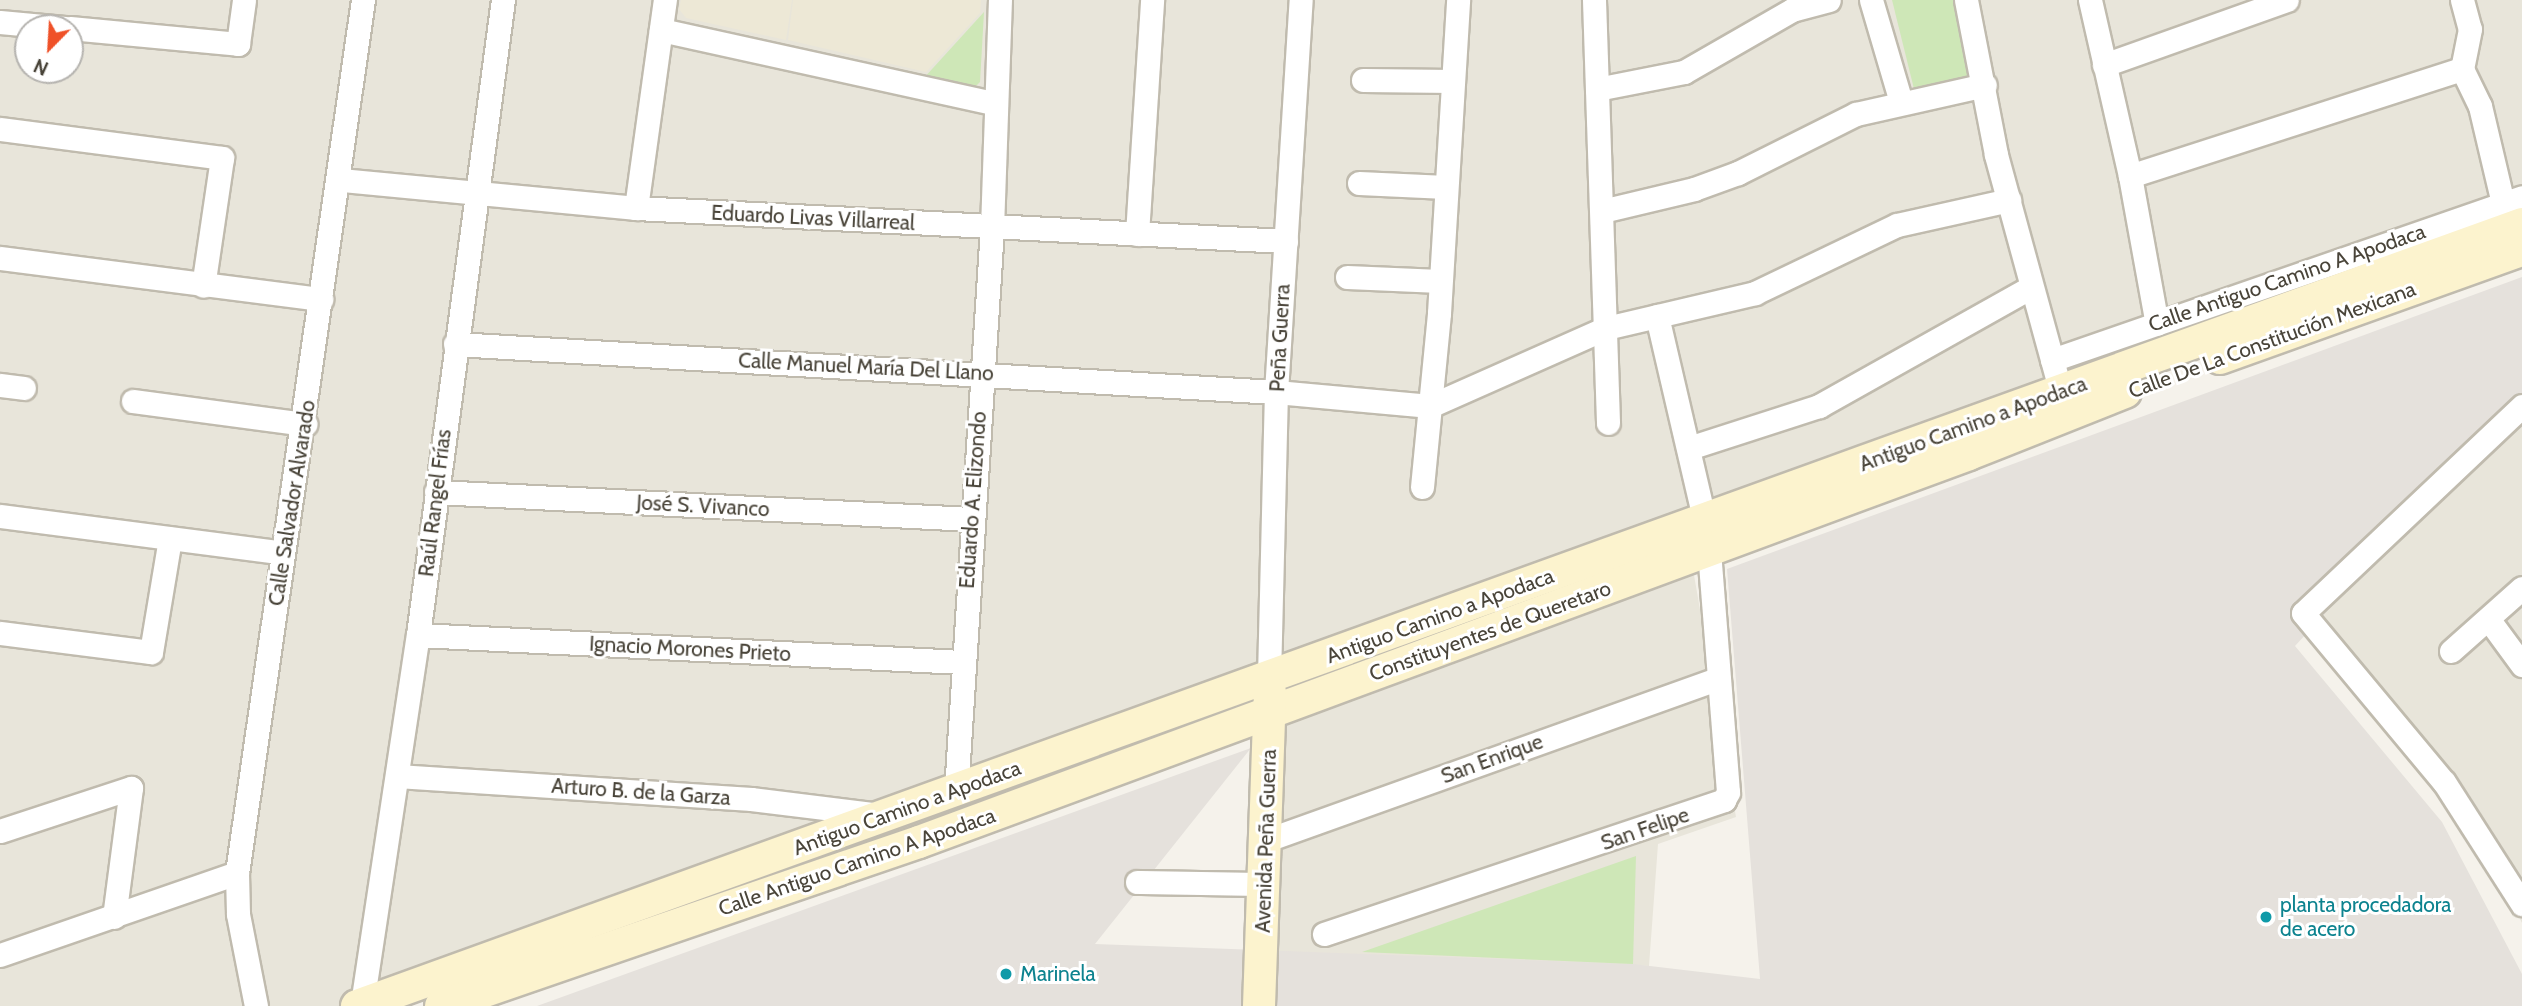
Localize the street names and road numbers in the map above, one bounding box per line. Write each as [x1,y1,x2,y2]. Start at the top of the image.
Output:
street label: Eduardo Livas Villarreal [710,200,916,236]
street label: Calle Antiguo Camino A Apodaca [2145,219,2429,337]
street label: Calle De La Constitución Mexicana [2125,276,2419,404]
street label: Peña Guerra [1265,283,1295,393]
street label: Calle Manuel María Del Llano [738,348,994,386]
street label: Antiguo Camino a Apodaca [1856,371,2090,477]
street label: Calle Salvador Alvarado [263,398,321,608]
street label: Eduardo A. Elizondo [954,411,992,589]
street label: Raúl Rangel Frías [413,428,457,578]
street label: José S. Vivanco [636,490,770,522]
street label: Antiguo Camino a Apodaca [1323,563,1557,669]
street label: Constituyentes de Queretaro [1366,576,1614,686]
street label: Ignacio Morones Prieto [588,631,792,667]
street label: San Enrique [1438,729,1546,789]
street label: Avenida Peña Guerra [1250,749,1282,933]
street label: Antiguo Camino a Apodaca [790,755,1024,861]
street label: Arturo B. de la Garza [551,773,731,811]
street label: San Felipe [1598,802,1692,856]
street label: Calle Antiguo Camino A Apodaca [715,803,999,921]

